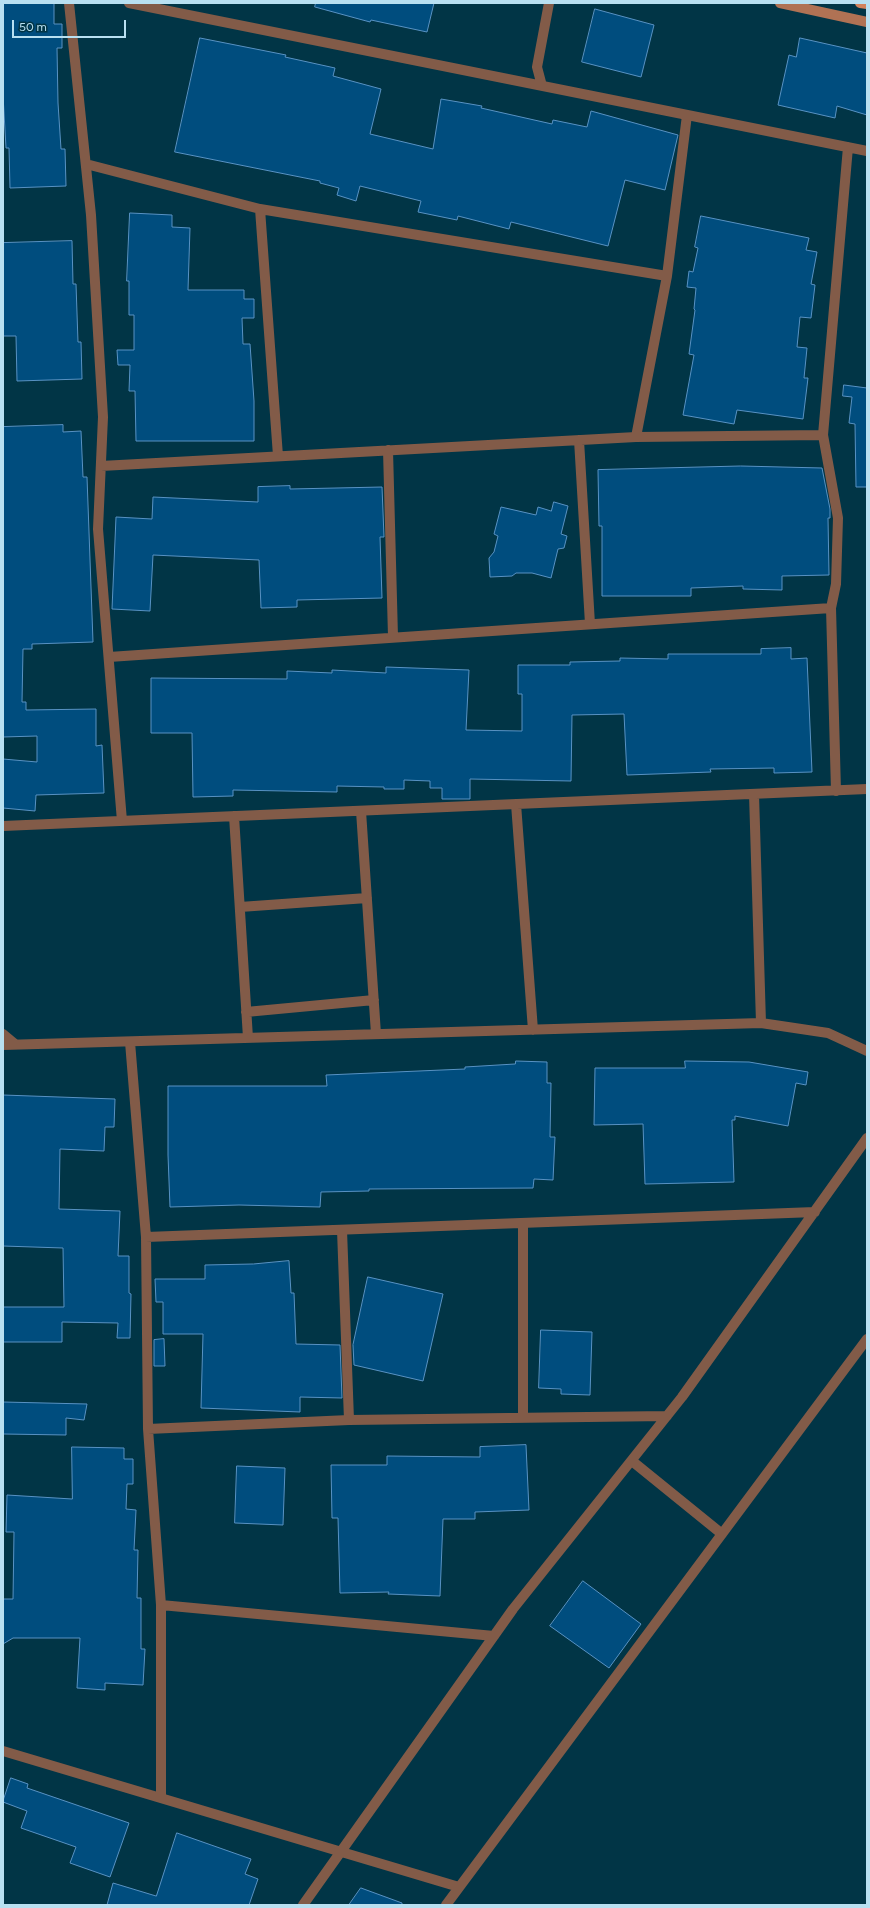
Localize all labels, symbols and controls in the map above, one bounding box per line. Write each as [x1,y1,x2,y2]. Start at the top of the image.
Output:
scale bar [14,12,128,38]
text: 50 m [19,20,47,34]

